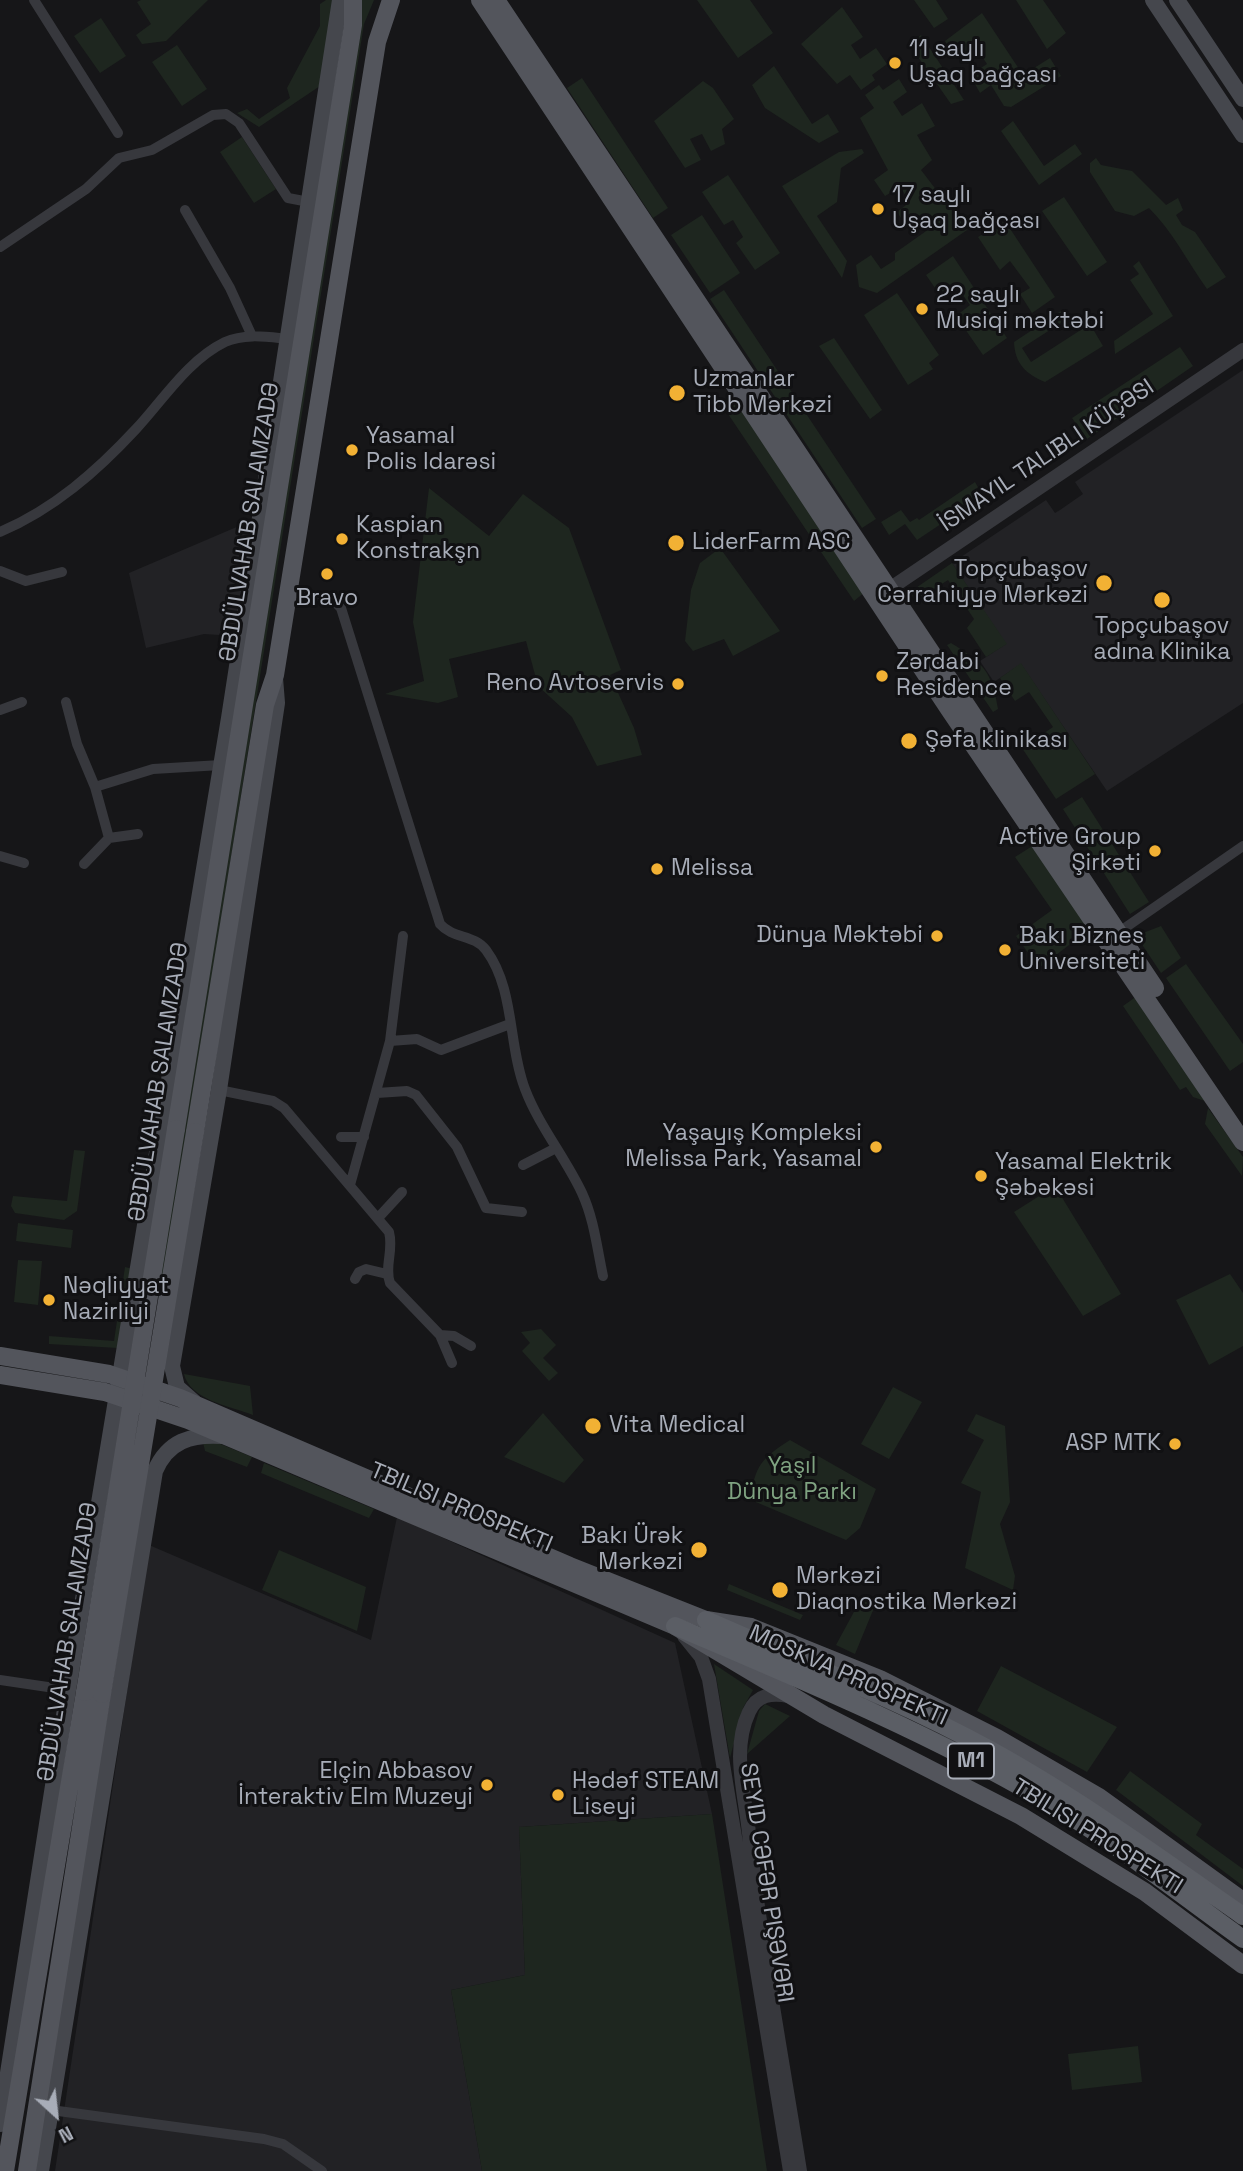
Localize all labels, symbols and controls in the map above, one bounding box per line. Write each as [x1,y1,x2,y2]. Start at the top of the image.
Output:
place label: 11 saylı Uşaq bağçası [909,36,1057,90]
marker: 11 saylı Uşaq bağçası [887,55,903,71]
place label: 17 saylı Uşaq bağçası [892,182,1040,236]
marker: 17 saylı Uşaq bağçası [870,201,886,217]
place label: 22 saylı Musiqi məktəbi [936,282,1104,336]
marker: 22 saylı Musiqi məktəbi [914,301,930,317]
place label: Uzmanlar Tibb Mərkəzi [693,366,832,420]
street label: İSMAYIL TALIBLI KÜÇƏSI [934,374,1160,538]
street label: ƏBDÜLVAHAB SALAMZADƏ [214,380,286,664]
marker: Uzmanlar Tibb Mərkəzi [667,383,687,403]
place label: Yasamal Polis Idarəsi [366,423,496,477]
marker: Yasamal Polis Idarəsi [344,442,360,458]
place label: Kaspian Konstrakşn [356,512,480,566]
place label: LiderFarm ASC [692,529,850,557]
marker: Kaspian Konstrakşn [334,531,350,547]
marker: LiderFarm ASC [666,533,686,553]
place label: Topçubaşov Cərrahiyyə Mərkəzi [877,556,1088,610]
marker: Bravo [319,566,335,582]
marker: Topçubaşov Cərrahiyyə Mərkəzi [1094,573,1114,593]
place label: Bravo [296,585,358,613]
marker: Topçubaşov adına Klinika [1152,590,1172,610]
place label: Topçubaşov adına Klinika [1094,613,1230,667]
place label: Zərdabi Residence [896,649,1012,703]
marker: Zərdabi Residence [874,668,890,684]
place label: Reno Avtoservis [486,670,664,698]
marker: Reno Avtoservis [670,676,686,692]
place label: Şəfa klinikası [925,727,1068,755]
marker: Şəfa klinikası [899,731,919,751]
place label: Active Group Şirkəti [999,824,1141,878]
marker: Active Group Şirkəti [1147,843,1163,859]
place label: Melissa [671,855,753,883]
marker: Melissa [649,861,665,877]
place label: Dünya Məktəbi [756,922,923,950]
place label: Bakı Biznes Universiteti [1019,923,1145,977]
marker: Dünya Məktəbi [929,928,945,944]
street label: ƏBDÜLVAHAB SALAMZADƏ [123,940,195,1224]
marker: Bakı Biznes Universiteti [997,942,1013,958]
place label: Yaşayış Kompleksi Melissa Park, Yasamal [625,1120,862,1174]
marker: Yaşayış Kompleksi Melissa Park, Yasamal [868,1139,884,1155]
place label: Yasamal Elektrik Şəbəkəsi [995,1149,1172,1203]
marker: Yasamal Elektrik Şəbəkəsi [973,1168,989,1184]
place label: Nəqliyyat Nazirliyi [63,1273,169,1327]
marker: Nəqliyyat Nazirliyi [41,1292,57,1308]
place label: Vita Medical [609,1412,745,1440]
marker: Vita Medical [583,1416,603,1436]
place label: ASP MTK [1065,1430,1161,1458]
marker: ASP MTK [1167,1436,1183,1452]
park label: Yaşıl Dünya Parkı [727,1453,857,1507]
street label: TBILISI PROSPEKTI [365,1457,557,1559]
street label: ƏBDÜLVAHAB SALAMZADƏ [32,1500,104,1784]
place label: Bakı Ürək Mərkəzi [581,1523,683,1577]
marker: Bakı Ürək Mərkəzi [689,1540,709,1560]
place label: Mərkəzi Diaqnostika Mərkəzi [796,1563,1017,1617]
marker: Mərkəzi Diaqnostika Mərkəzi [770,1580,790,1600]
street label: MOSKVA PROSPEKTI [744,1620,952,1732]
road number: M1 [948,1744,994,1778]
place label: Elçin Abbasov İnteraktiv Elm Muzeyi [238,1758,473,1812]
street label: SEYID CƏFƏR PIŞƏVƏRI [733,1761,799,2005]
place label: Hədəf STEAM Liseyi [572,1768,719,1822]
street label: TBILISI PROSPEKTI [1007,1773,1187,1901]
marker: Elçin Abbasov İnteraktiv Elm Muzeyi [479,1777,495,1793]
marker: Hədəf STEAM Liseyi [550,1787,566,1803]
north arrow [21,2080,91,2150]
text: N [54,2120,77,2148]

